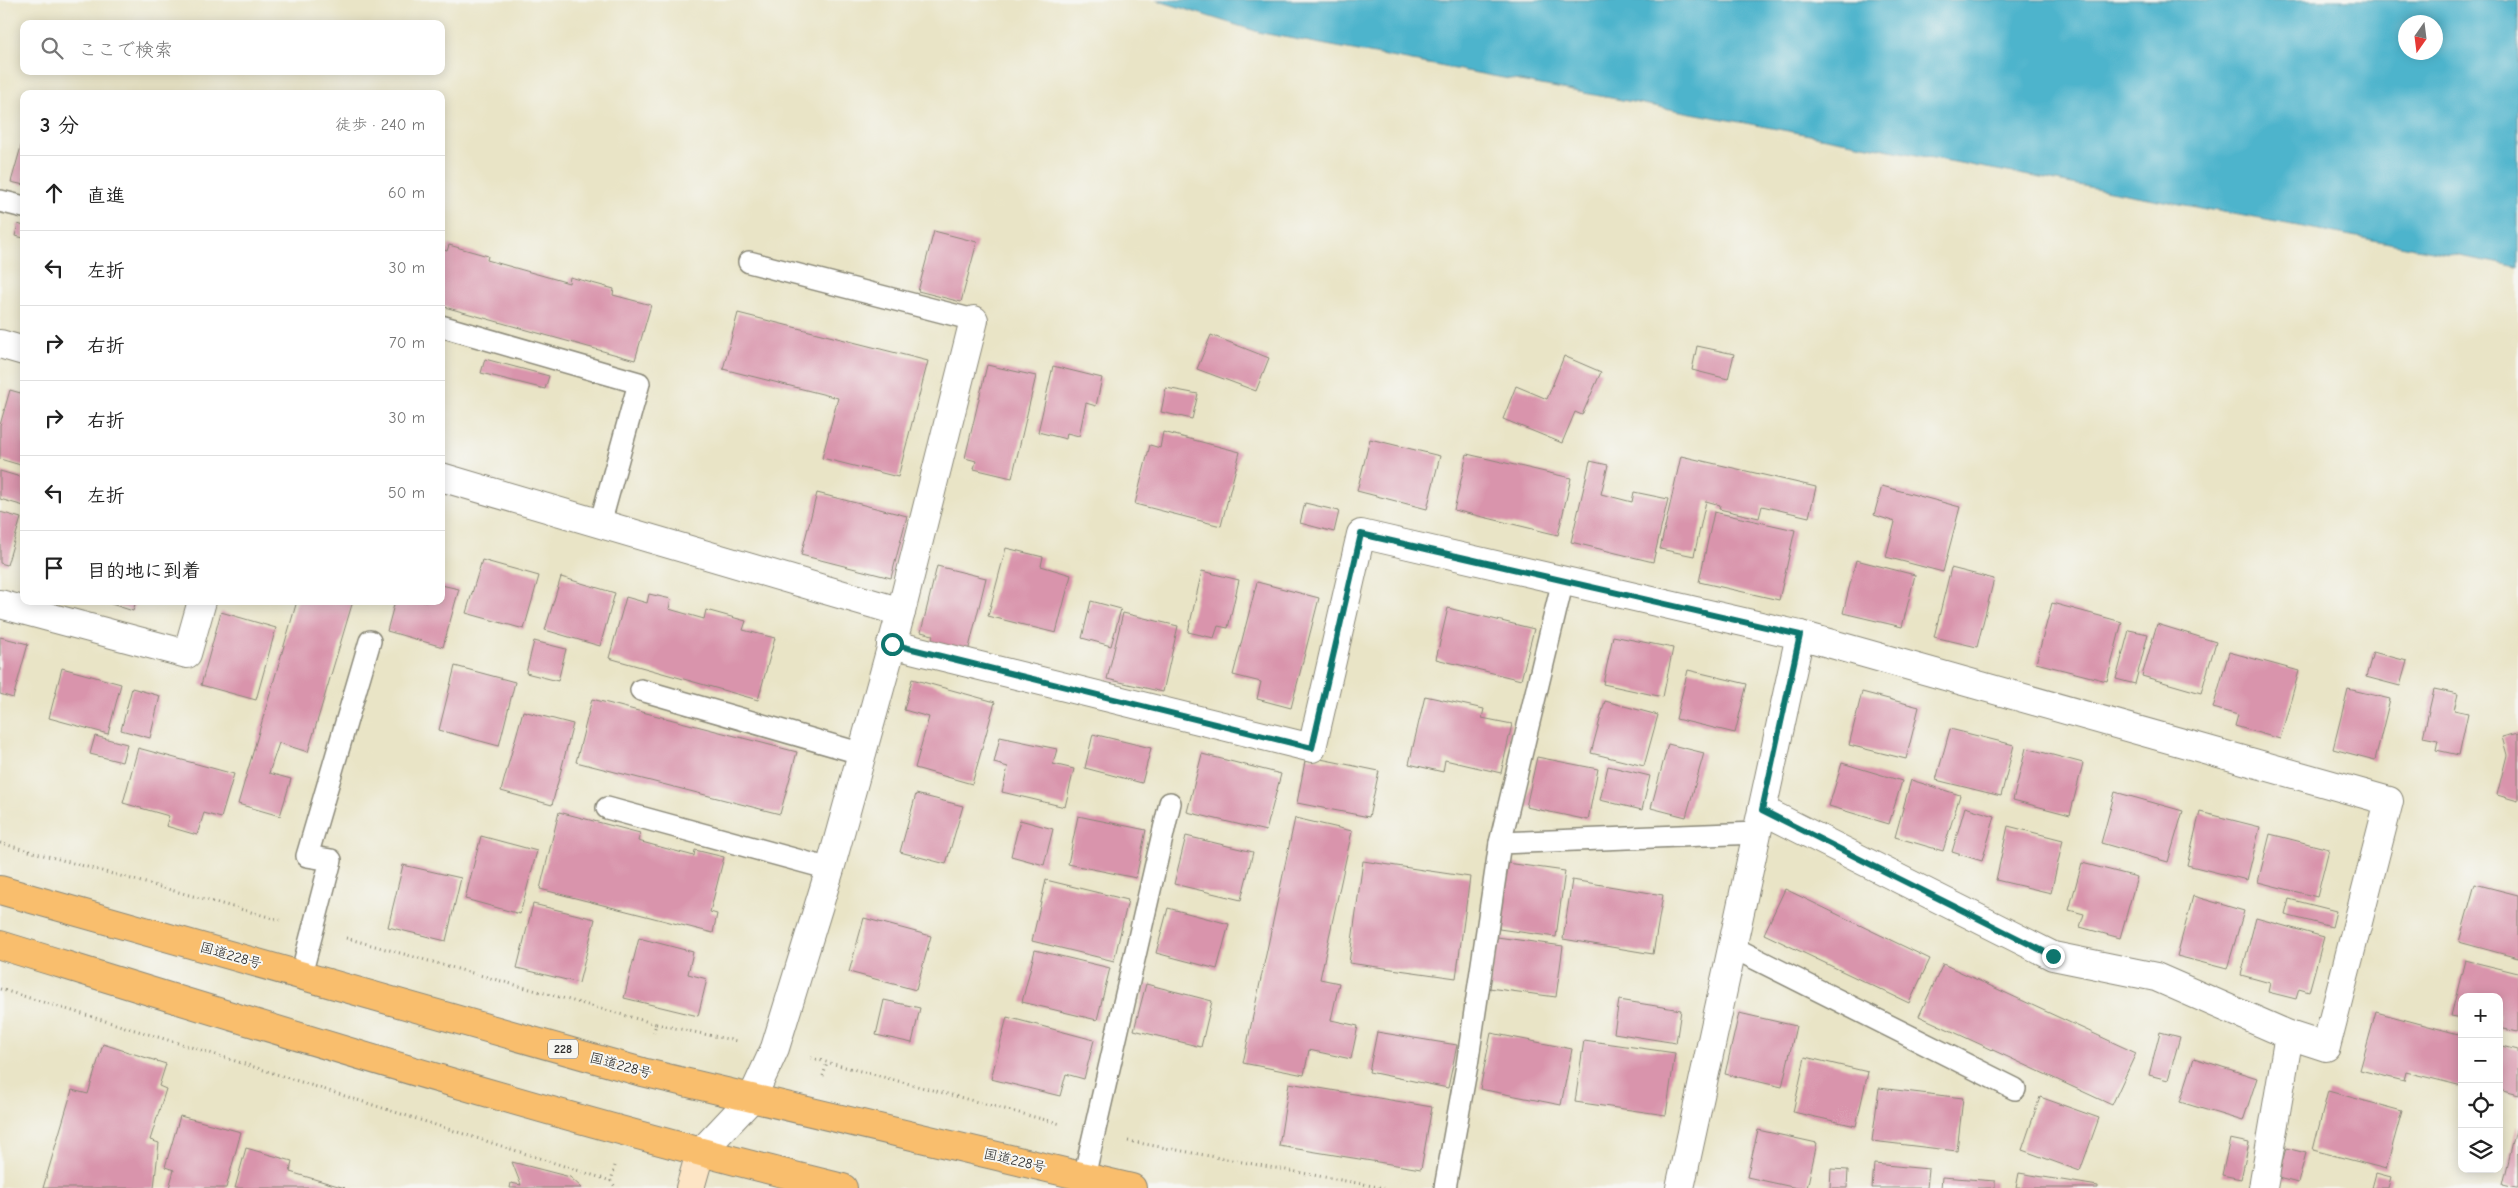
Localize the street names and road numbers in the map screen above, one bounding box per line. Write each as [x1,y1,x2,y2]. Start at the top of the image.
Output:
street label: 国道228号 [198,939,264,972]
road number: 228 [548,1040,578,1058]
street label: 国道228号 [588,1049,654,1082]
street label: 国道228号 [982,1145,1048,1176]

